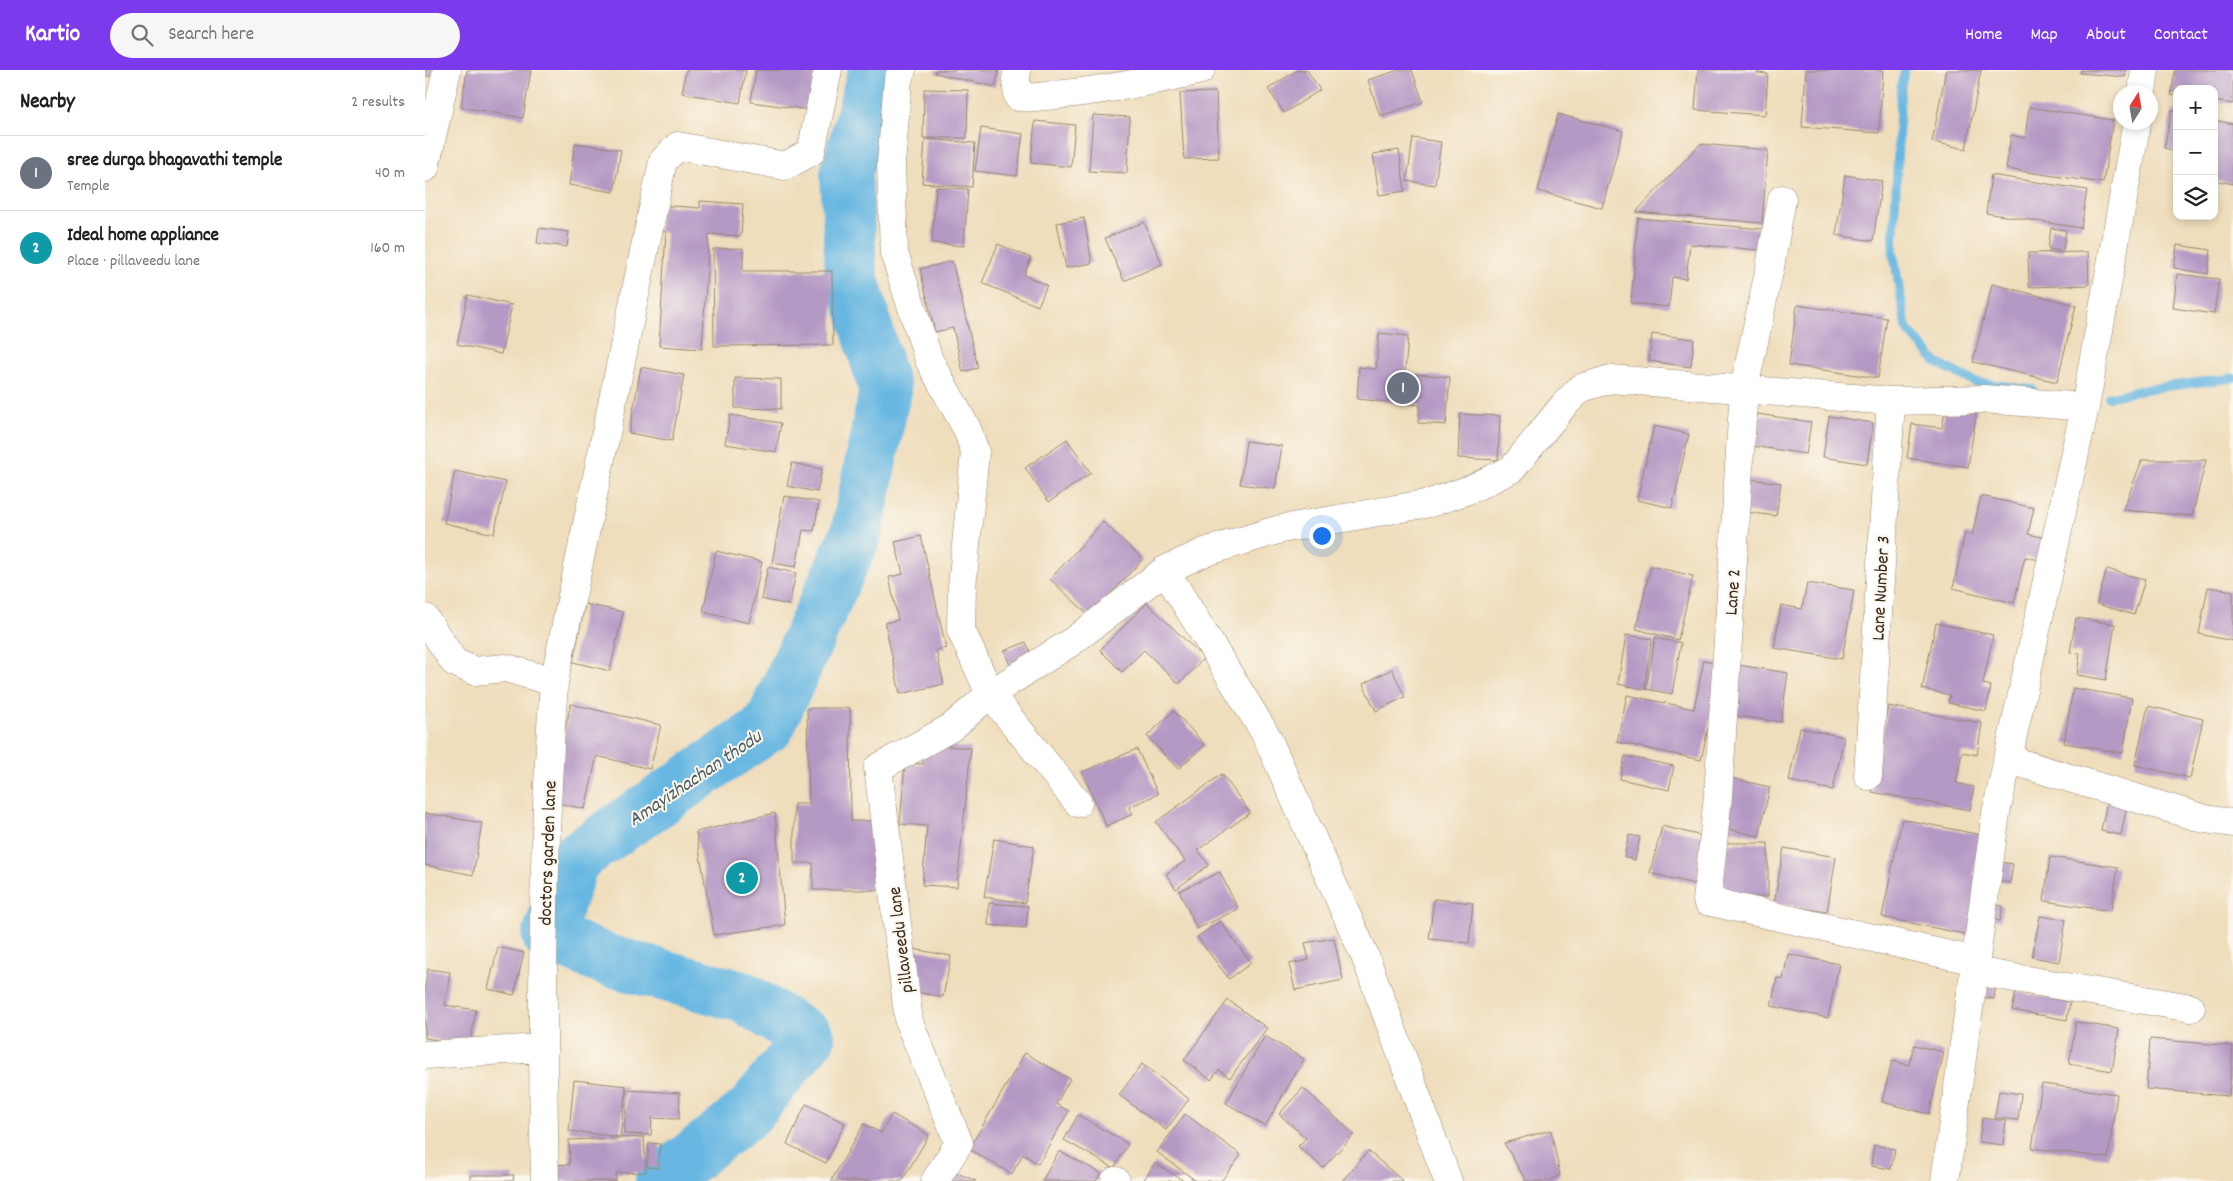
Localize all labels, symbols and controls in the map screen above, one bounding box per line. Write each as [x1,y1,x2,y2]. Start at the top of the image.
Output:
search box [110,13,460,58]
text: Kartio [25,18,80,52]
icon: search [128,21,156,49]
text: Search here [168,22,254,49]
text: Home [1965,23,2002,48]
text: Map [2030,23,2058,48]
text: About [2086,23,2126,48]
text: Contact [2154,23,2208,48]
north arrow [2113,85,2158,130]
map controls [2173,85,2218,220]
button: + [2173,85,2218,130]
text: Nearby [20,88,75,118]
text: 2 results [351,91,405,114]
button: − [2173,130,2218,175]
text: sree durga bhagavathi temple [67,148,282,175]
text: 1 [34,162,38,185]
text: 40 m [375,162,405,185]
text: Temple [67,175,110,198]
button: layers [2173,175,2218,220]
text: Ideal home appliance [67,223,219,250]
text: 2 [33,237,40,260]
text: 160 m [370,237,405,260]
text: Place · pillaveedu lane [67,250,200,273]
pin: 1 [1387,369,1419,407]
your location [1309,523,1335,549]
street label: Lane Number 3 [1866,535,1899,641]
street label: Lane 2 [1719,568,1750,616]
water label: Amayizhachan thodu [623,724,769,835]
street label: doctors garden lane [533,780,566,926]
pin: 2 [726,859,758,897]
street label: pillaveedu lane [883,885,922,994]

